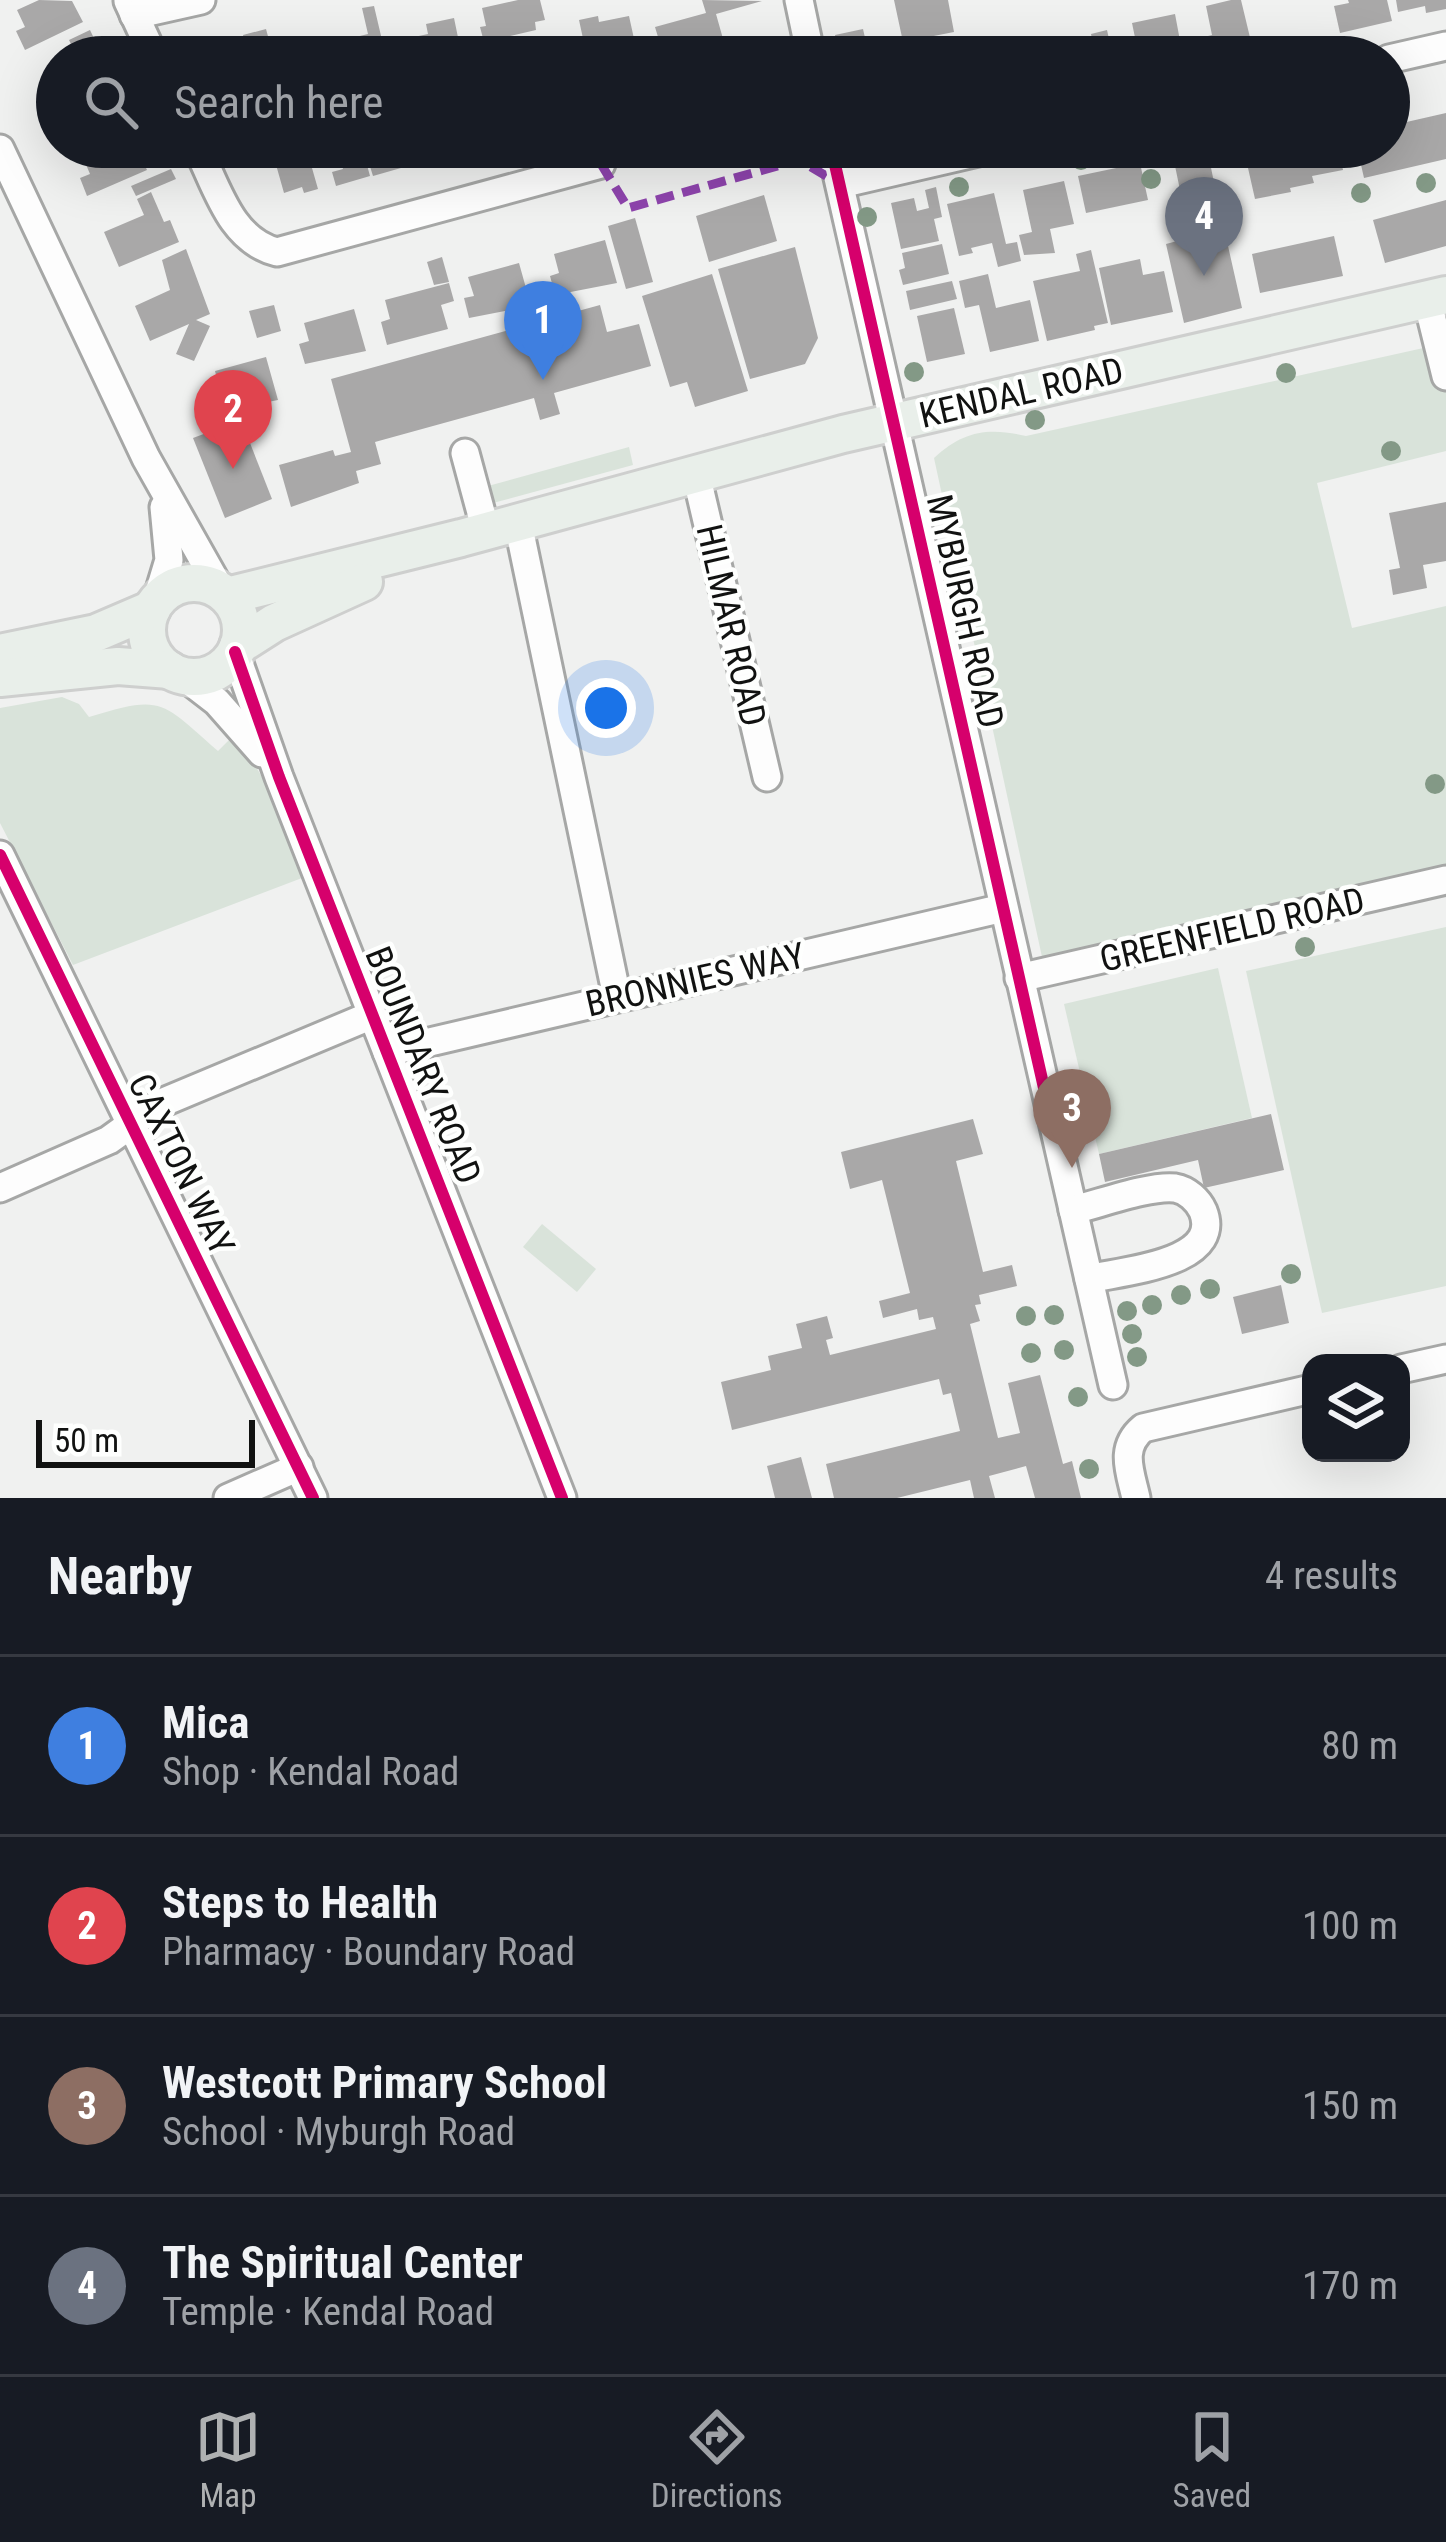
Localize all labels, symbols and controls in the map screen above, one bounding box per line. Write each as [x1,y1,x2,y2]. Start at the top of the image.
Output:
search box [36,36,1410,168]
icon: search [78,69,144,135]
text: Search here [174,76,383,129]
pin: 4 [1165,177,1243,276]
pin: 1 [504,281,582,380]
street label: KENDAL ROAD [915,349,1127,437]
pin: 2 [194,370,272,469]
street label: MYBURGH ROAD [918,490,1012,732]
street label: HILMAR ROAD [687,520,775,730]
your location [576,678,636,738]
street label: GREENFIELD ROAD [1096,879,1369,981]
street label: BRONNIES WAY [582,934,809,1026]
street label: BOUNDARY ROAD [356,941,490,1190]
street label: CAXTON WAY [119,1067,243,1262]
pin: 3 [1033,1069,1111,1168]
map controls [1302,1354,1410,1462]
button: layers [1302,1354,1410,1462]
scale bar [36,1414,255,1467]
text: 50 m [54,1421,119,1460]
text: Nearby [48,1547,192,1606]
text: 4 results [1265,1553,1398,1599]
text: Mica [162,1696,249,1749]
text: 1 [77,1723,97,1769]
text: 80 m [1321,1723,1398,1769]
text: Shop · Kendal Road [162,1749,459,1795]
text: Steps to Health [162,1876,438,1929]
text: 2 [77,1903,97,1949]
text: 100 m [1302,1903,1398,1949]
text: Pharmacy · Boundary Road [162,1929,575,1975]
text: Westcott Primary School [162,2056,607,2109]
text: 3 [77,2083,97,2129]
text: 150 m [1302,2083,1398,2129]
text: School · Myburgh Road [162,2109,515,2155]
text: The Spiritual Center [162,2236,523,2289]
text: 4 [77,2263,97,2309]
text: 170 m [1302,2263,1398,2309]
text: Temple · Kendal Road [162,2289,494,2335]
tab: Map [195,2404,261,2515]
tab: Directions [651,2404,783,2515]
tab: Saved [1173,2404,1251,2515]

